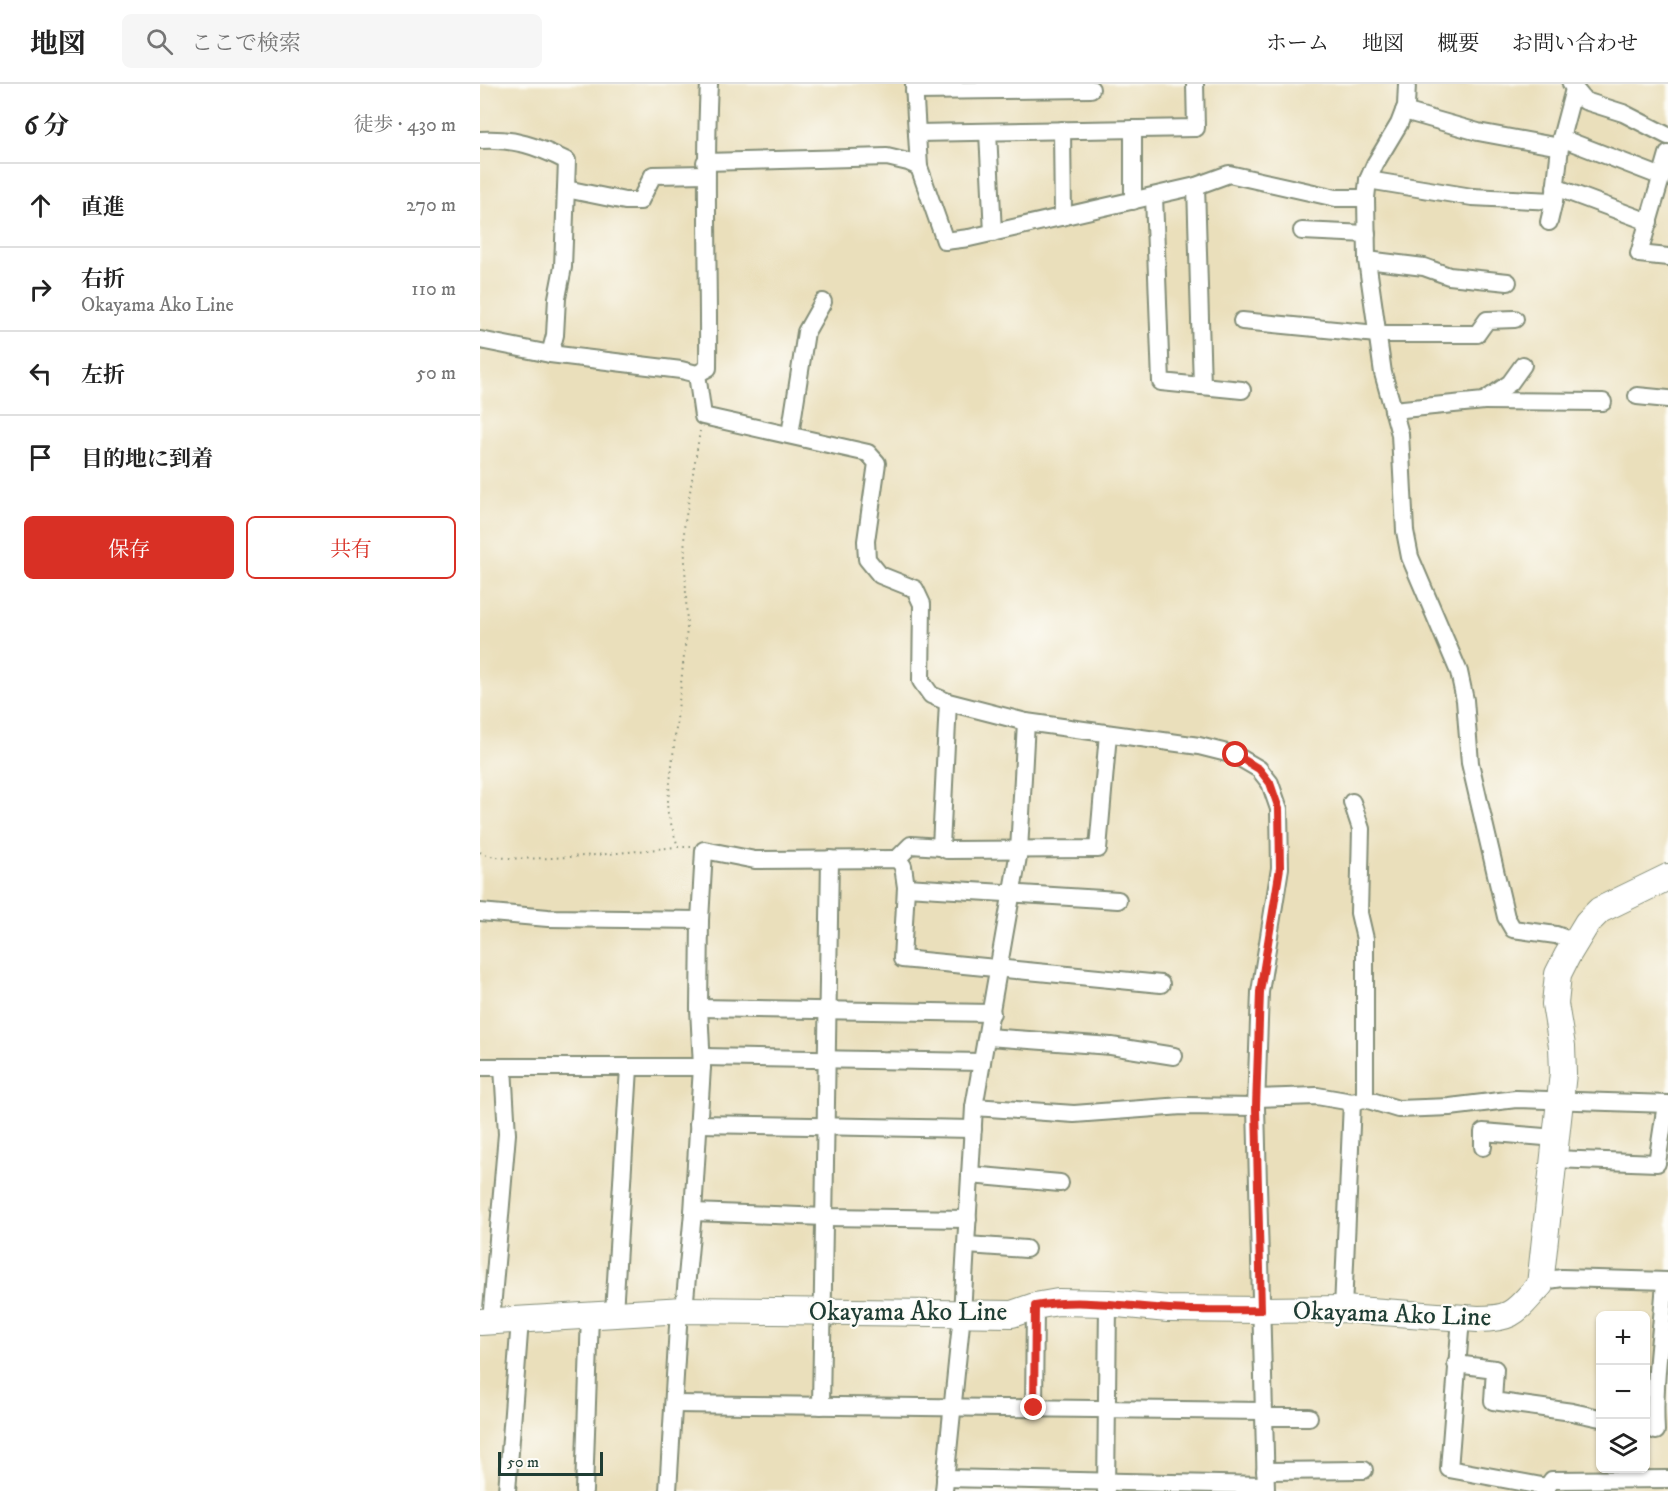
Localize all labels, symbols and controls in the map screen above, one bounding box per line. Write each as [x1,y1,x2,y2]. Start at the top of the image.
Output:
search box [122,14,542,68]
icon: search [143,25,176,58]
text: 地図 [30,27,86,62]
text: ここで検索 [191,30,301,57]
text: ホーム [1266,31,1329,57]
text: 地図 [1362,31,1404,57]
text: 概要 [1437,31,1479,57]
text: お問い合わせ [1512,31,1638,57]
text: 6 分 [24,110,69,143]
text: 徒歩 · 430 m [354,113,456,138]
icon: ahead [24,189,57,222]
text: 270 m [406,193,456,218]
text: 直進 [81,194,125,221]
text: 右折 [81,266,125,293]
icon: right [24,273,57,306]
text: 110 m [411,277,456,302]
text: Okayama Ako Line [81,293,234,318]
icon: left [24,357,57,390]
text: 50 m [416,361,456,386]
text: 左折 [81,362,125,389]
icon: arrive [24,441,57,474]
text: 目的地に到着 [81,446,213,473]
button: 保存 [24,516,234,579]
button: 共有 [246,516,456,579]
route start [1222,741,1248,767]
street label: Okayama Ako Line [1292,1295,1492,1334]
street label: Okayama Ako Line [809,1296,1007,1329]
map controls [1596,1311,1650,1473]
button: + [1596,1311,1650,1365]
button: − [1596,1365,1650,1419]
route end [1020,1394,1046,1420]
button: layers [1596,1419,1650,1473]
scale bar [498,1449,603,1476]
text: 50 m [507,1452,539,1472]

